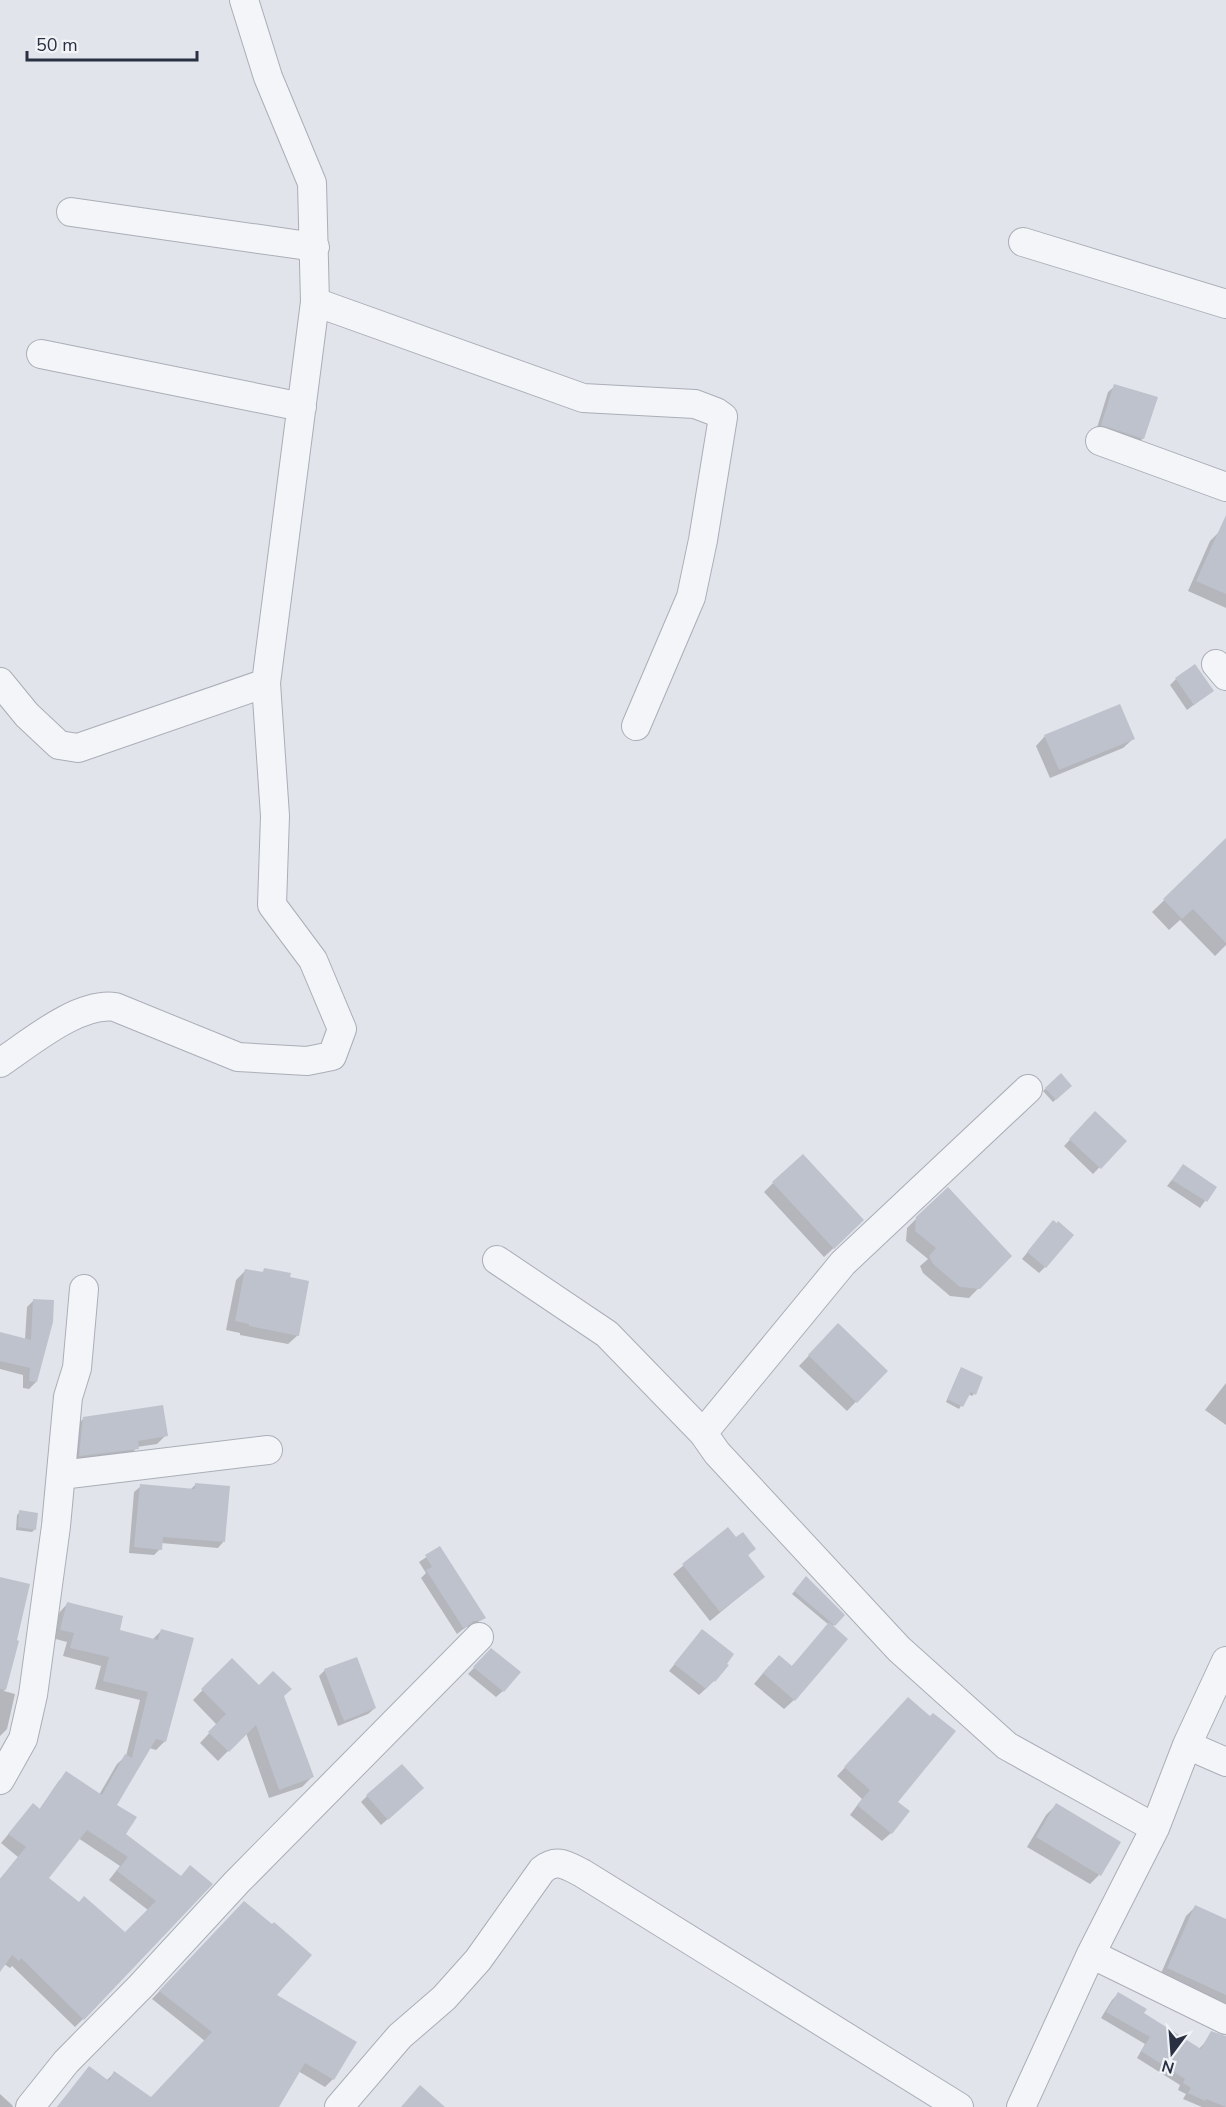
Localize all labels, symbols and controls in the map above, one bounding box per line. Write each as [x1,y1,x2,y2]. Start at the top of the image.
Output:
scale bar [27,24,196,62]
text: 50 m [36,33,78,57]
north arrow [1142,2023,1202,2083]
text: N [1159,2054,1177,2079]

